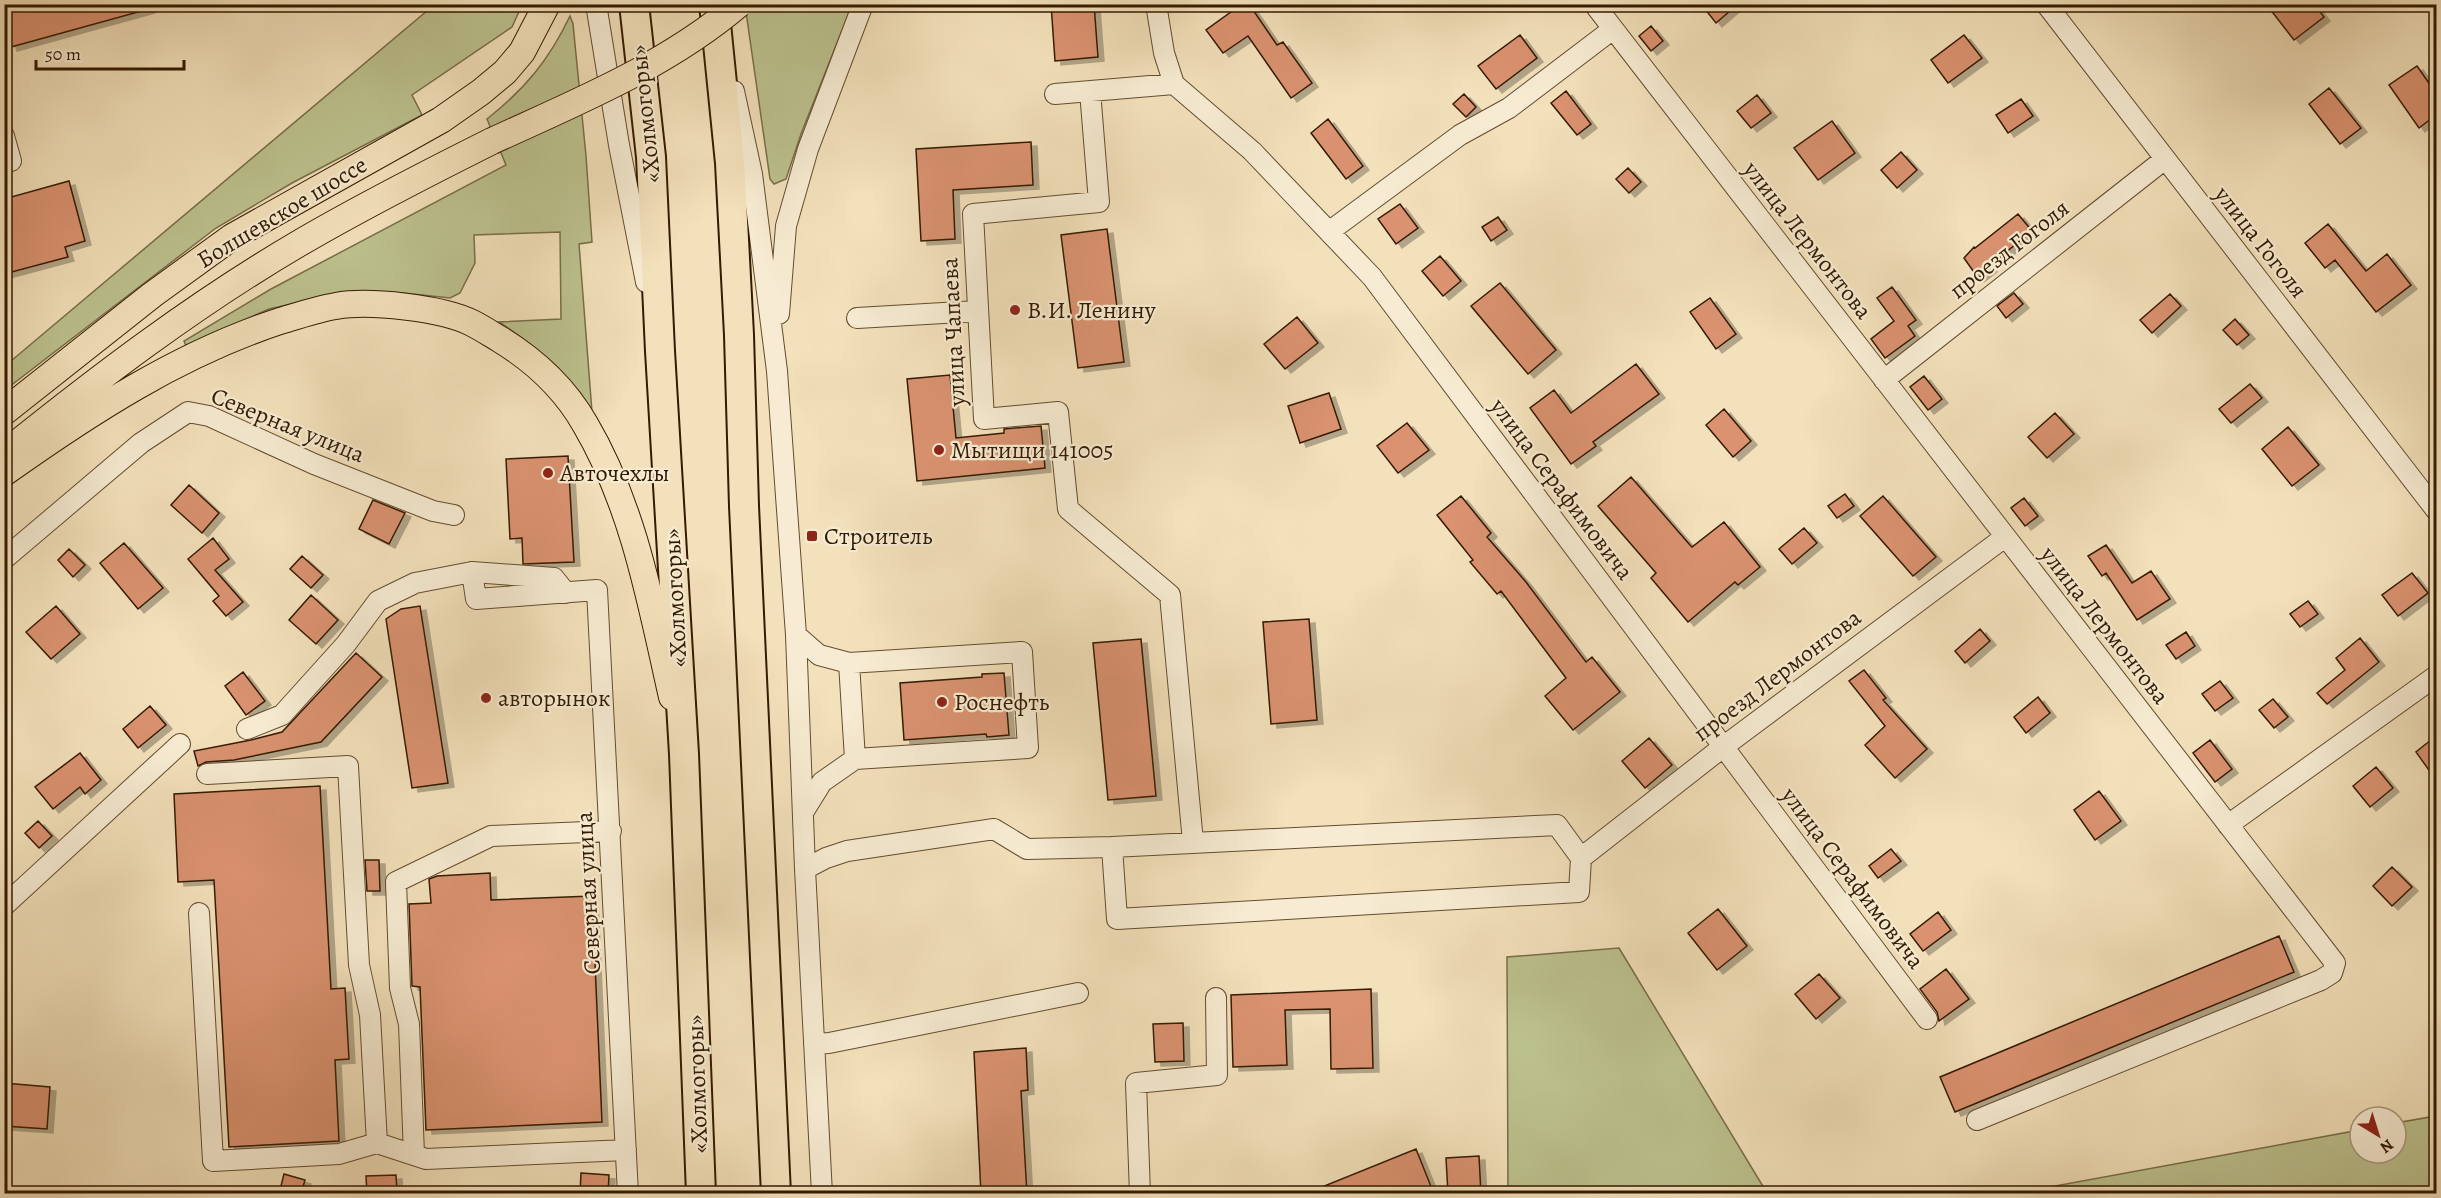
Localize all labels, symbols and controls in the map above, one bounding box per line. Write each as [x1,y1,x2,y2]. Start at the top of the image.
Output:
scale bar [36,33,184,71]
text: 50 m [45,42,81,66]
street label: «Холмогоры» [622,43,668,185]
street label: Болшевское шоссе [191,148,373,276]
street label: улица Лермонтова [1736,154,1880,326]
street label: улица Гоголя [2207,179,2315,305]
street label: проезд Гоголя [1942,192,2076,306]
street label: улица Чапаева [933,257,973,408]
place label: В.И. Ленину [1027,294,1156,326]
marker: В.И. Ленину [1008,303,1022,317]
street label: Северная улица [206,380,370,470]
street label: улица Серафимовича [1482,391,1641,587]
place label: Мытищи 141005 [951,434,1114,466]
marker: Мытищи 141005 [932,443,946,457]
place label: Авточехлы [559,457,669,489]
marker: Авточехлы [541,466,555,480]
place label: Строитель [824,520,933,552]
street label: «Холмогоры» [655,528,695,668]
marker: Строитель [805,529,819,543]
street label: улица Лермонтова [2033,539,2177,711]
street label: проезд Лермонтова [1687,601,1867,749]
place label: авторынок [498,682,610,714]
place label: Роснефть [954,686,1050,718]
marker: авторынок [479,691,493,705]
marker: Роснефть [935,695,949,709]
street label: улица Серафимовича [1773,780,1932,976]
street label: Северная улица [568,811,608,975]
street label: «Холмогоры» [679,1014,715,1154]
north arrow [2348,1105,2408,1165]
text: N [2375,1134,2398,1159]

